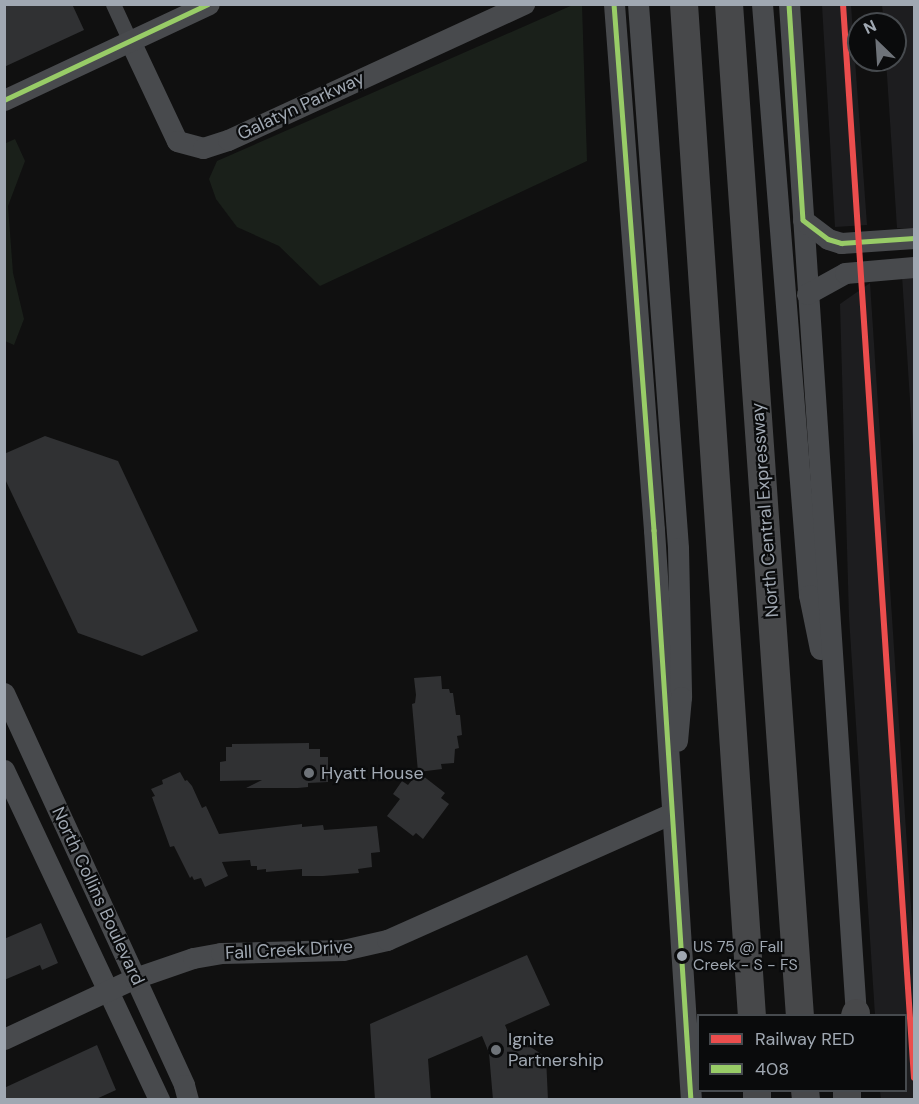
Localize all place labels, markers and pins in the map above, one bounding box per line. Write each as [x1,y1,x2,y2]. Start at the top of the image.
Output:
place label: Hyatt House [321,762,424,784]
marker: Hyatt House [302,766,316,780]
place label: US 75 @ Fall Creek - S - FS [693,937,798,975]
marker: US 75 @ Fall Creek - S - FS [676,950,688,962]
place label: Ignite Partnership [508,1029,604,1072]
marker: Ignite Partnership [489,1043,503,1057]

